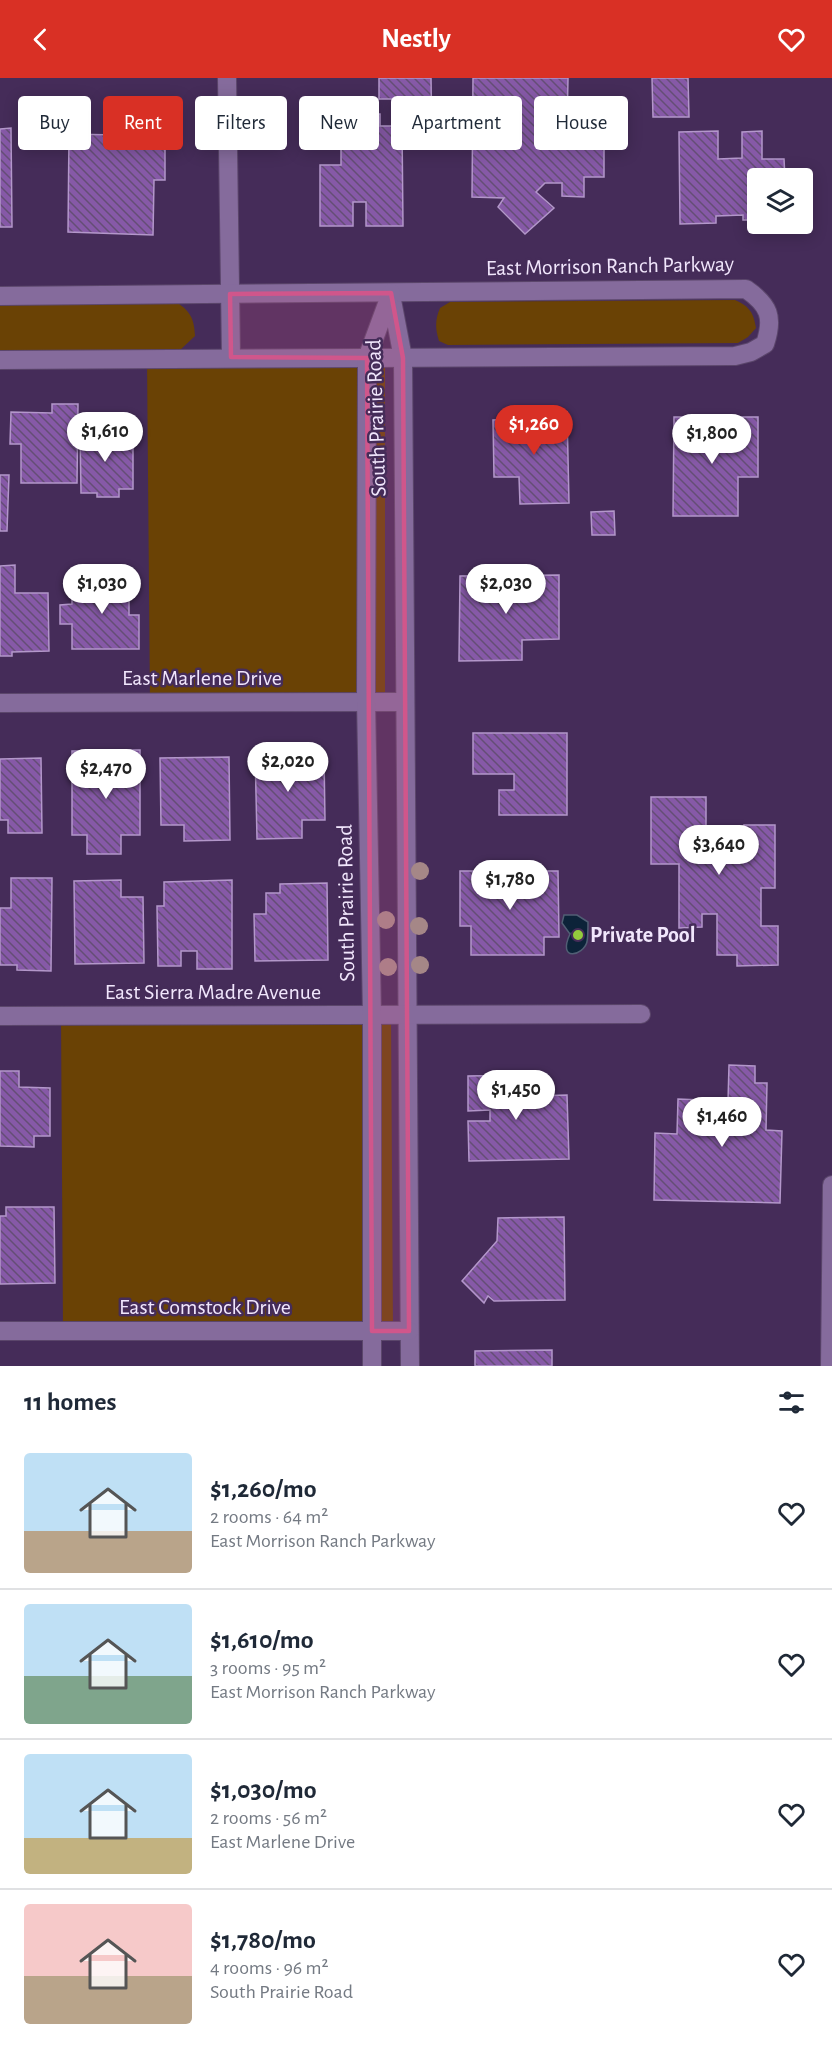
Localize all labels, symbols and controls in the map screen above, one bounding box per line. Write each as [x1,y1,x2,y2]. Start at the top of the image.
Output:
icon: back [24,23,57,56]
icon: heart [775,23,808,56]
text: Nestly [381,25,451,52]
chip: Buy [18,96,91,150]
chip: Rent [103,96,183,150]
chip: Filters [195,96,287,150]
chip: New [299,96,379,150]
chip: Apartment [391,96,522,150]
chip: House [534,96,628,150]
map controls [747,168,813,234]
button: layers [747,168,813,234]
street label: East Morrison Ranch Parkway [486,253,735,279]
street label: South Prairie Road [362,339,390,497]
pin: $1,260 [485,405,583,456]
pin: $1,610 [56,412,154,463]
text: $1,260 [509,414,559,434]
pin: $1,800 [663,414,761,465]
text: $1,610 [81,421,129,441]
text: $1,800 [686,423,738,443]
pin: $1,030 [53,564,151,615]
pin: $2,030 [457,564,555,615]
text: $1,030 [77,573,127,593]
text: $2,030 [480,573,532,593]
street label: East Marlene Drive [122,667,282,689]
pin: $2,020 [239,742,337,793]
pin: $2,470 [57,749,155,800]
text: $2,020 [261,751,315,771]
text: $2,470 [80,758,132,778]
street label: South Prairie Road [334,824,358,982]
pin: $3,640 [670,825,768,876]
text: $3,640 [693,834,745,854]
pin: $1,780 [461,860,559,911]
text: $1,780 [485,869,535,889]
place label: Private Pool [590,924,696,946]
marker: Private Pool [571,928,585,942]
street label: East Sierra Madre Avenue [105,981,321,1003]
pin: $1,450 [467,1070,565,1121]
text: $1,450 [491,1079,541,1099]
pin: $1,460 [673,1097,771,1148]
text: $1,460 [697,1106,747,1126]
street label: East Comstock Drive [119,1296,291,1318]
icon: filters [775,1386,808,1419]
text: 11 homes [24,1389,116,1415]
text: $1,260/mo [210,1476,317,1502]
icon: home [72,1477,144,1549]
icon: heart [775,1497,808,1530]
text: 2 rooms · 64 m² [210,1507,328,1527]
text: East Morrison Ranch Parkway [210,1531,436,1551]
text: $1,610/mo [210,1627,314,1653]
icon: home [72,1628,144,1700]
icon: heart [775,1648,808,1681]
text: 3 rooms · 95 m² [210,1658,326,1678]
text: East Morrison Ranch Parkway [210,1682,436,1702]
text: $1,030/mo [210,1777,317,1803]
icon: home [72,1778,144,1850]
icon: heart [775,1798,808,1831]
text: 2 rooms · 56 m² [210,1808,327,1828]
text: East Marlene Drive [210,1832,355,1852]
text: $1,780/mo [210,1927,316,1953]
icon: home [72,1928,144,2000]
icon: heart [775,1948,808,1981]
text: 4 rooms · 96 m² [210,1958,328,1978]
text: South Prairie Road [210,1982,353,2002]

